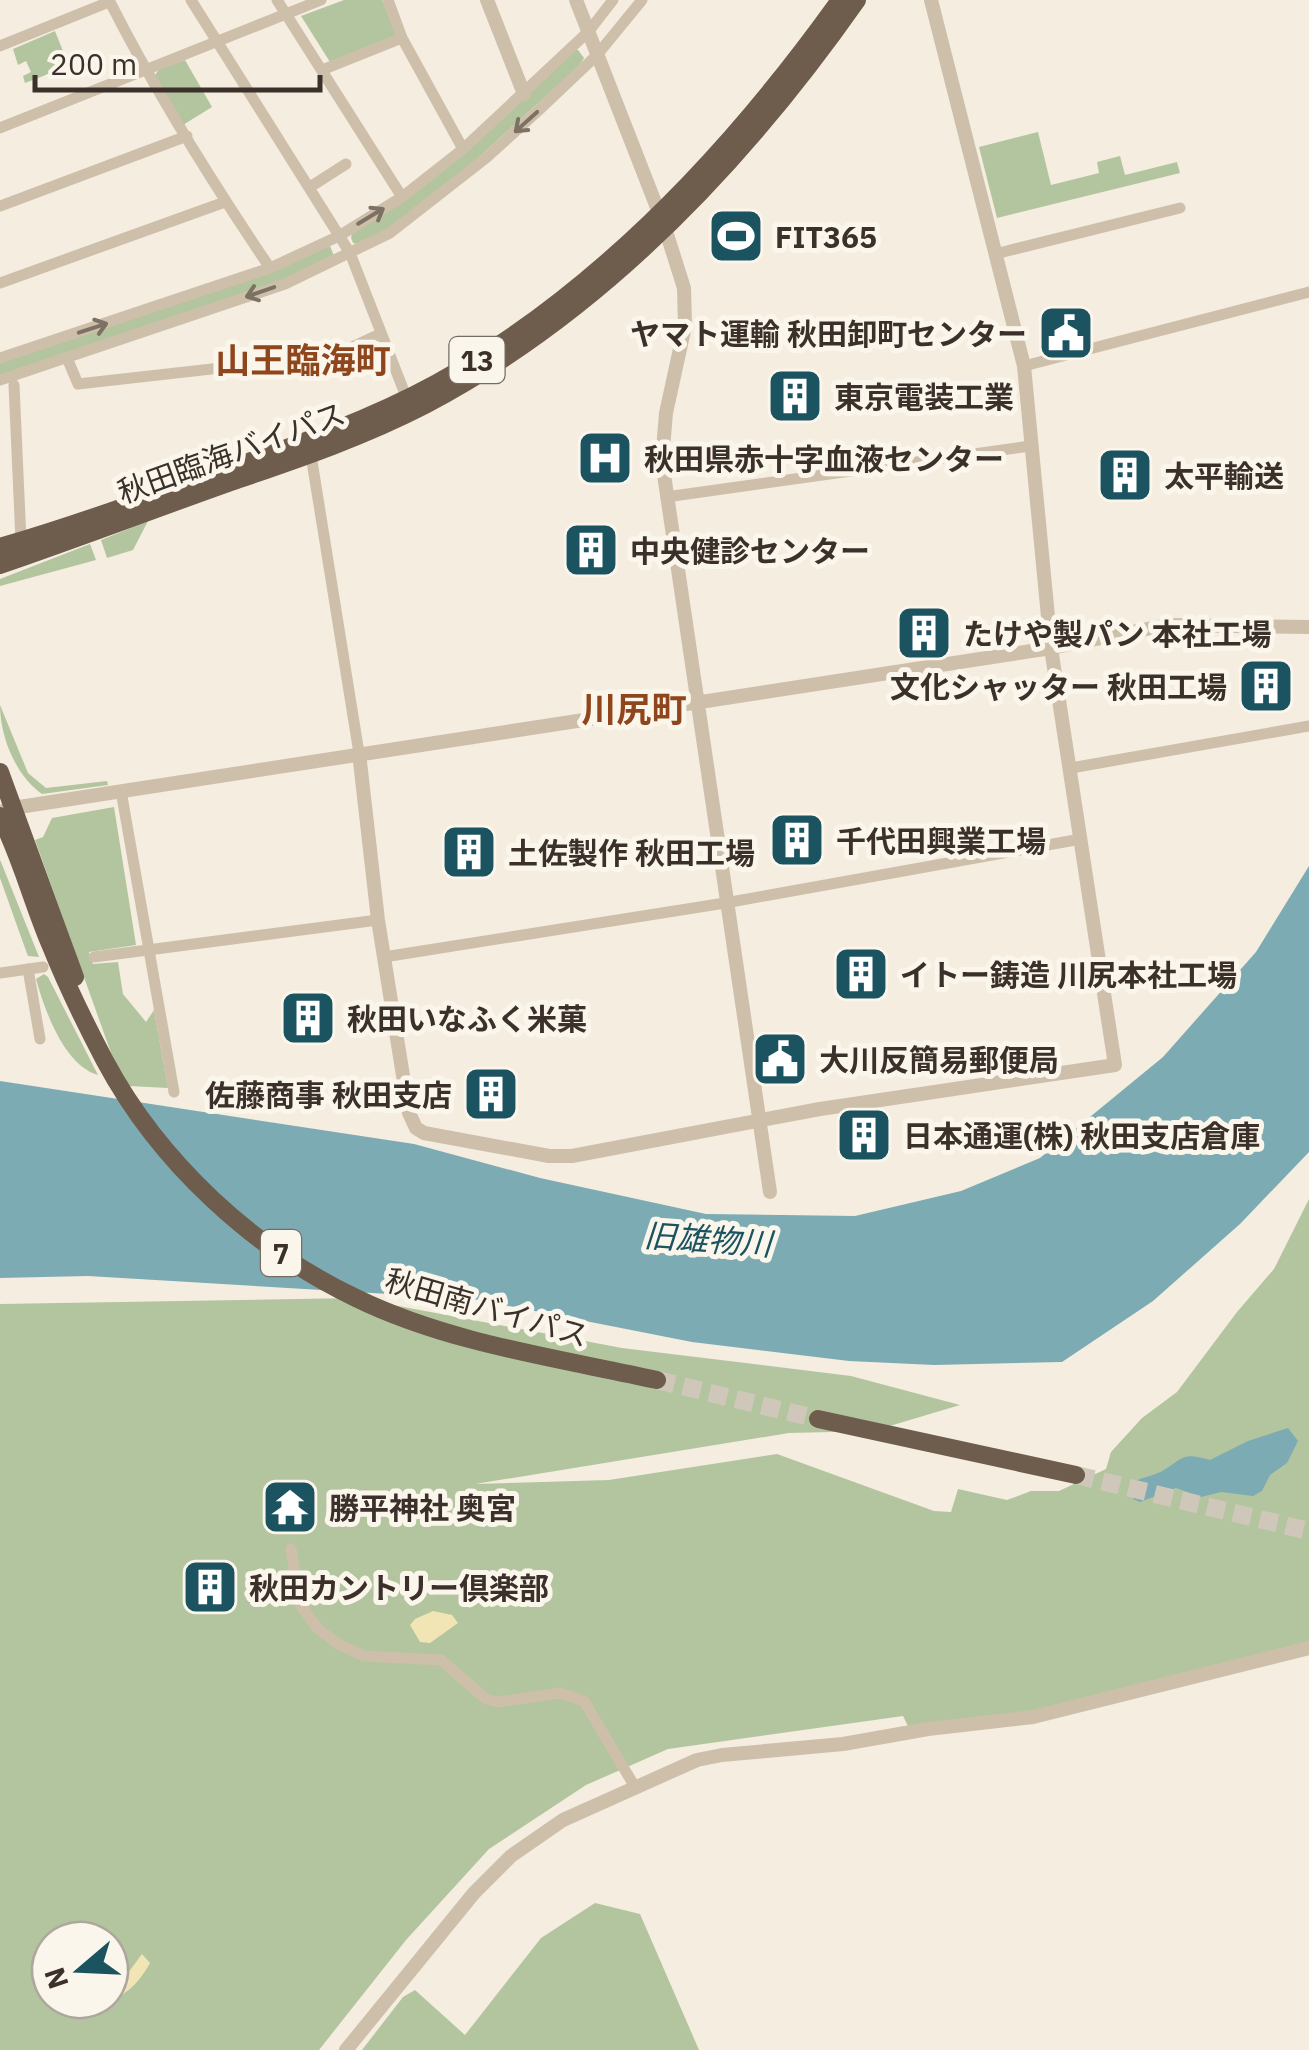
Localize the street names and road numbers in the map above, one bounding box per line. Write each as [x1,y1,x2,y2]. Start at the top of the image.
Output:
road number: 13 [450,337,504,383]
street label: 秋田臨海バイパス [112,393,350,511]
road number: 7 [261,1230,301,1276]
street label: 秋田南バイパス [381,1259,593,1355]

